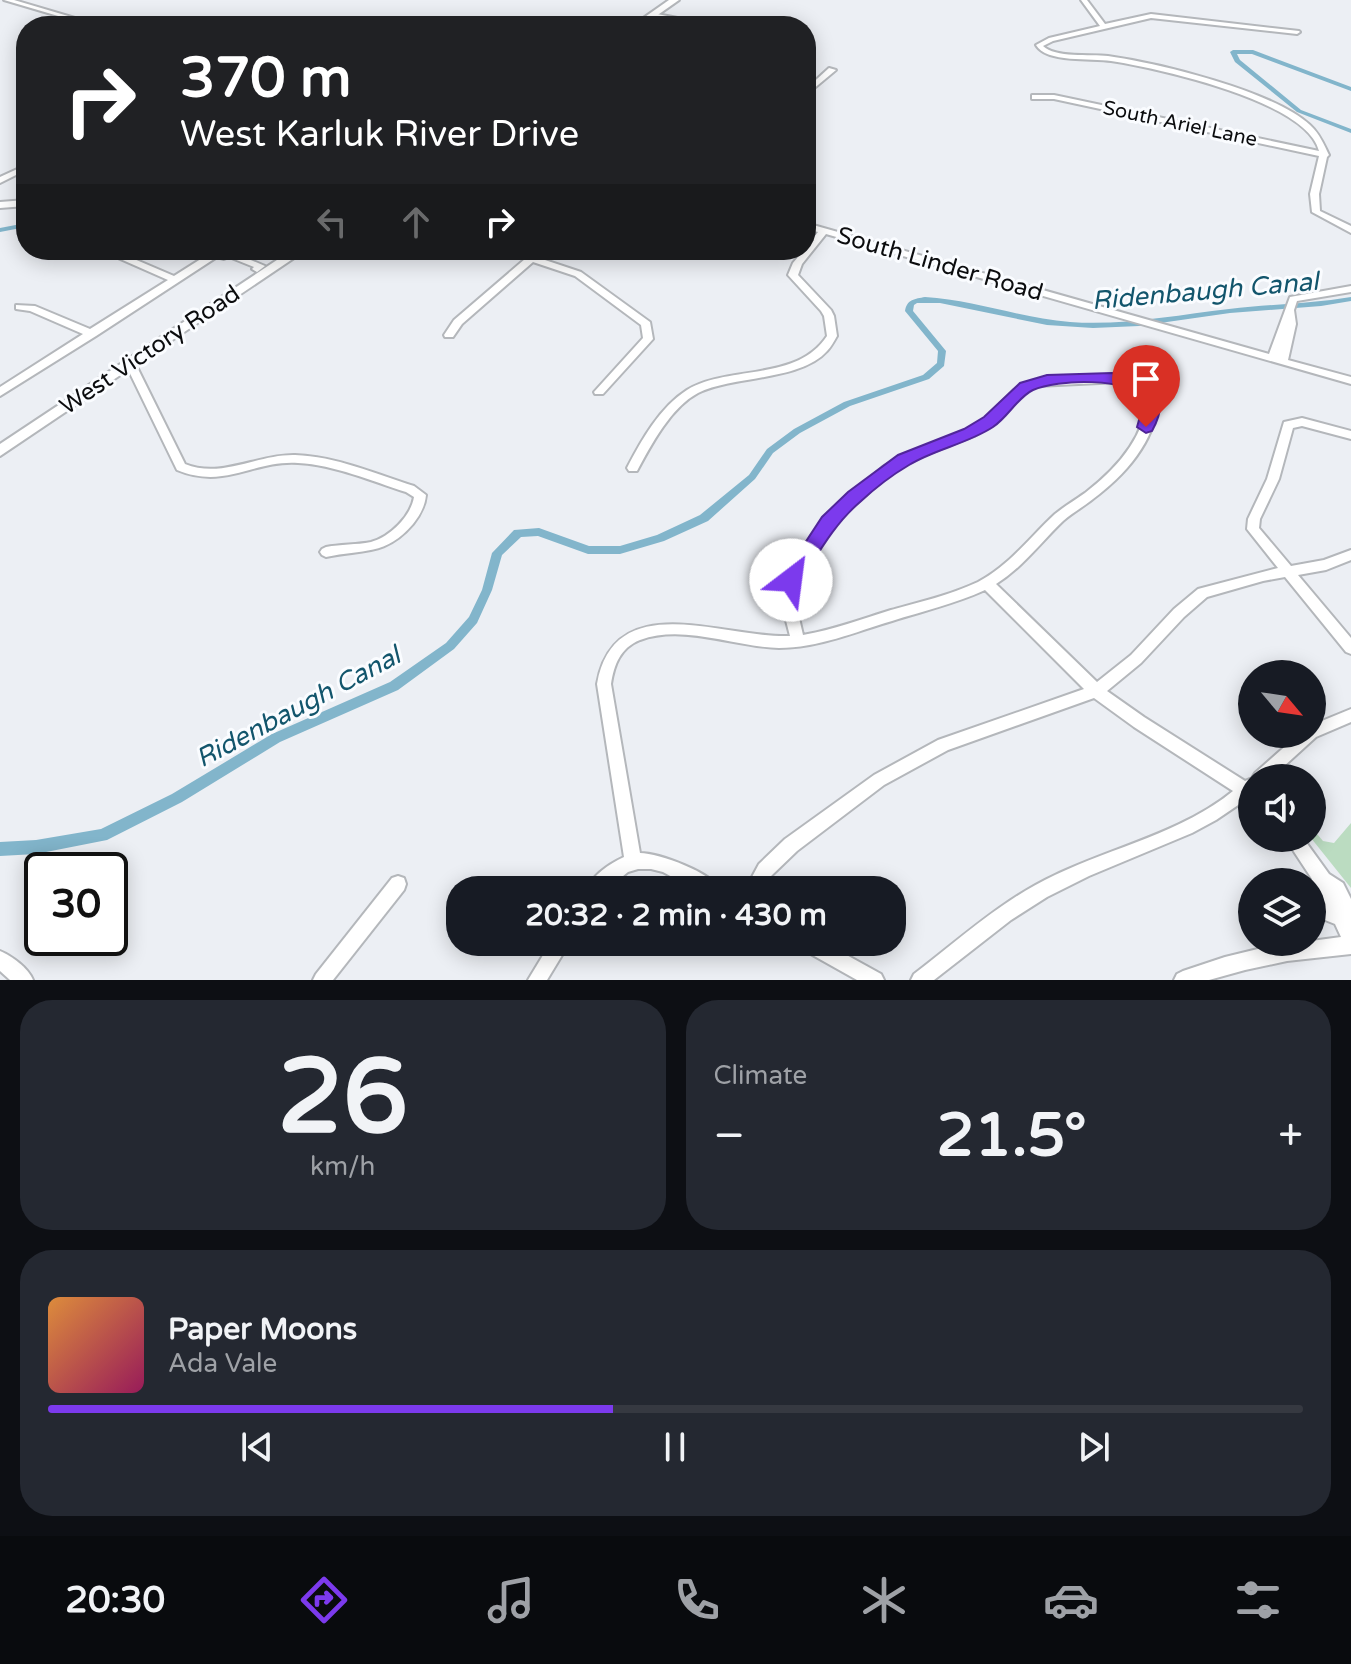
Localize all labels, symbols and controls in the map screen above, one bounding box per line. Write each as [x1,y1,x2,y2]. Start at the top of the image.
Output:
text: 370 m [180,45,351,112]
icon: right [48,48,152,152]
street label: South Ariel Lane [1101,96,1259,152]
text: West Karluk River Drive [180,113,579,156]
icon: left [310,200,354,244]
icon: ahead [394,200,438,244]
icon: right [478,200,522,244]
street label: South Linder Road [834,221,1046,307]
water label: Ridenbaugh Canal [1090,265,1323,316]
street label: West Victory Road [54,279,246,421]
pin [1112,345,1180,427]
icon: arrive [1124,357,1168,401]
position arrow [749,538,833,622]
water label: Ridenbaugh Canal [190,638,409,774]
north arrow [1238,660,1326,748]
map controls [1238,660,1326,956]
button: sound [1238,764,1326,852]
speed limit sign: 30 [24,852,128,956]
button: layers [1238,868,1326,956]
text: 20:32 · 2 min · 430 m [525,897,827,934]
text: 26 [277,1036,408,1161]
text: Climate [714,1060,807,1091]
text: 21.5° [936,1100,1087,1172]
text: − [714,1110,745,1163]
text: + [1278,1110,1303,1163]
text: km/h [310,1151,375,1182]
text: Paper Moons [168,1311,357,1348]
text: Ada Vale [168,1348,277,1379]
icon: previous [235,1425,279,1469]
icon: pause [653,1425,697,1469]
icon: next [1072,1425,1116,1469]
icon: directions [296,1572,352,1628]
icon: music [483,1572,539,1628]
icon: phone [669,1572,725,1628]
icon: climate [856,1572,912,1628]
icon: car [1043,1572,1099,1628]
icon: filters [1230,1572,1286,1628]
text: 20:30 [65,1579,165,1622]

